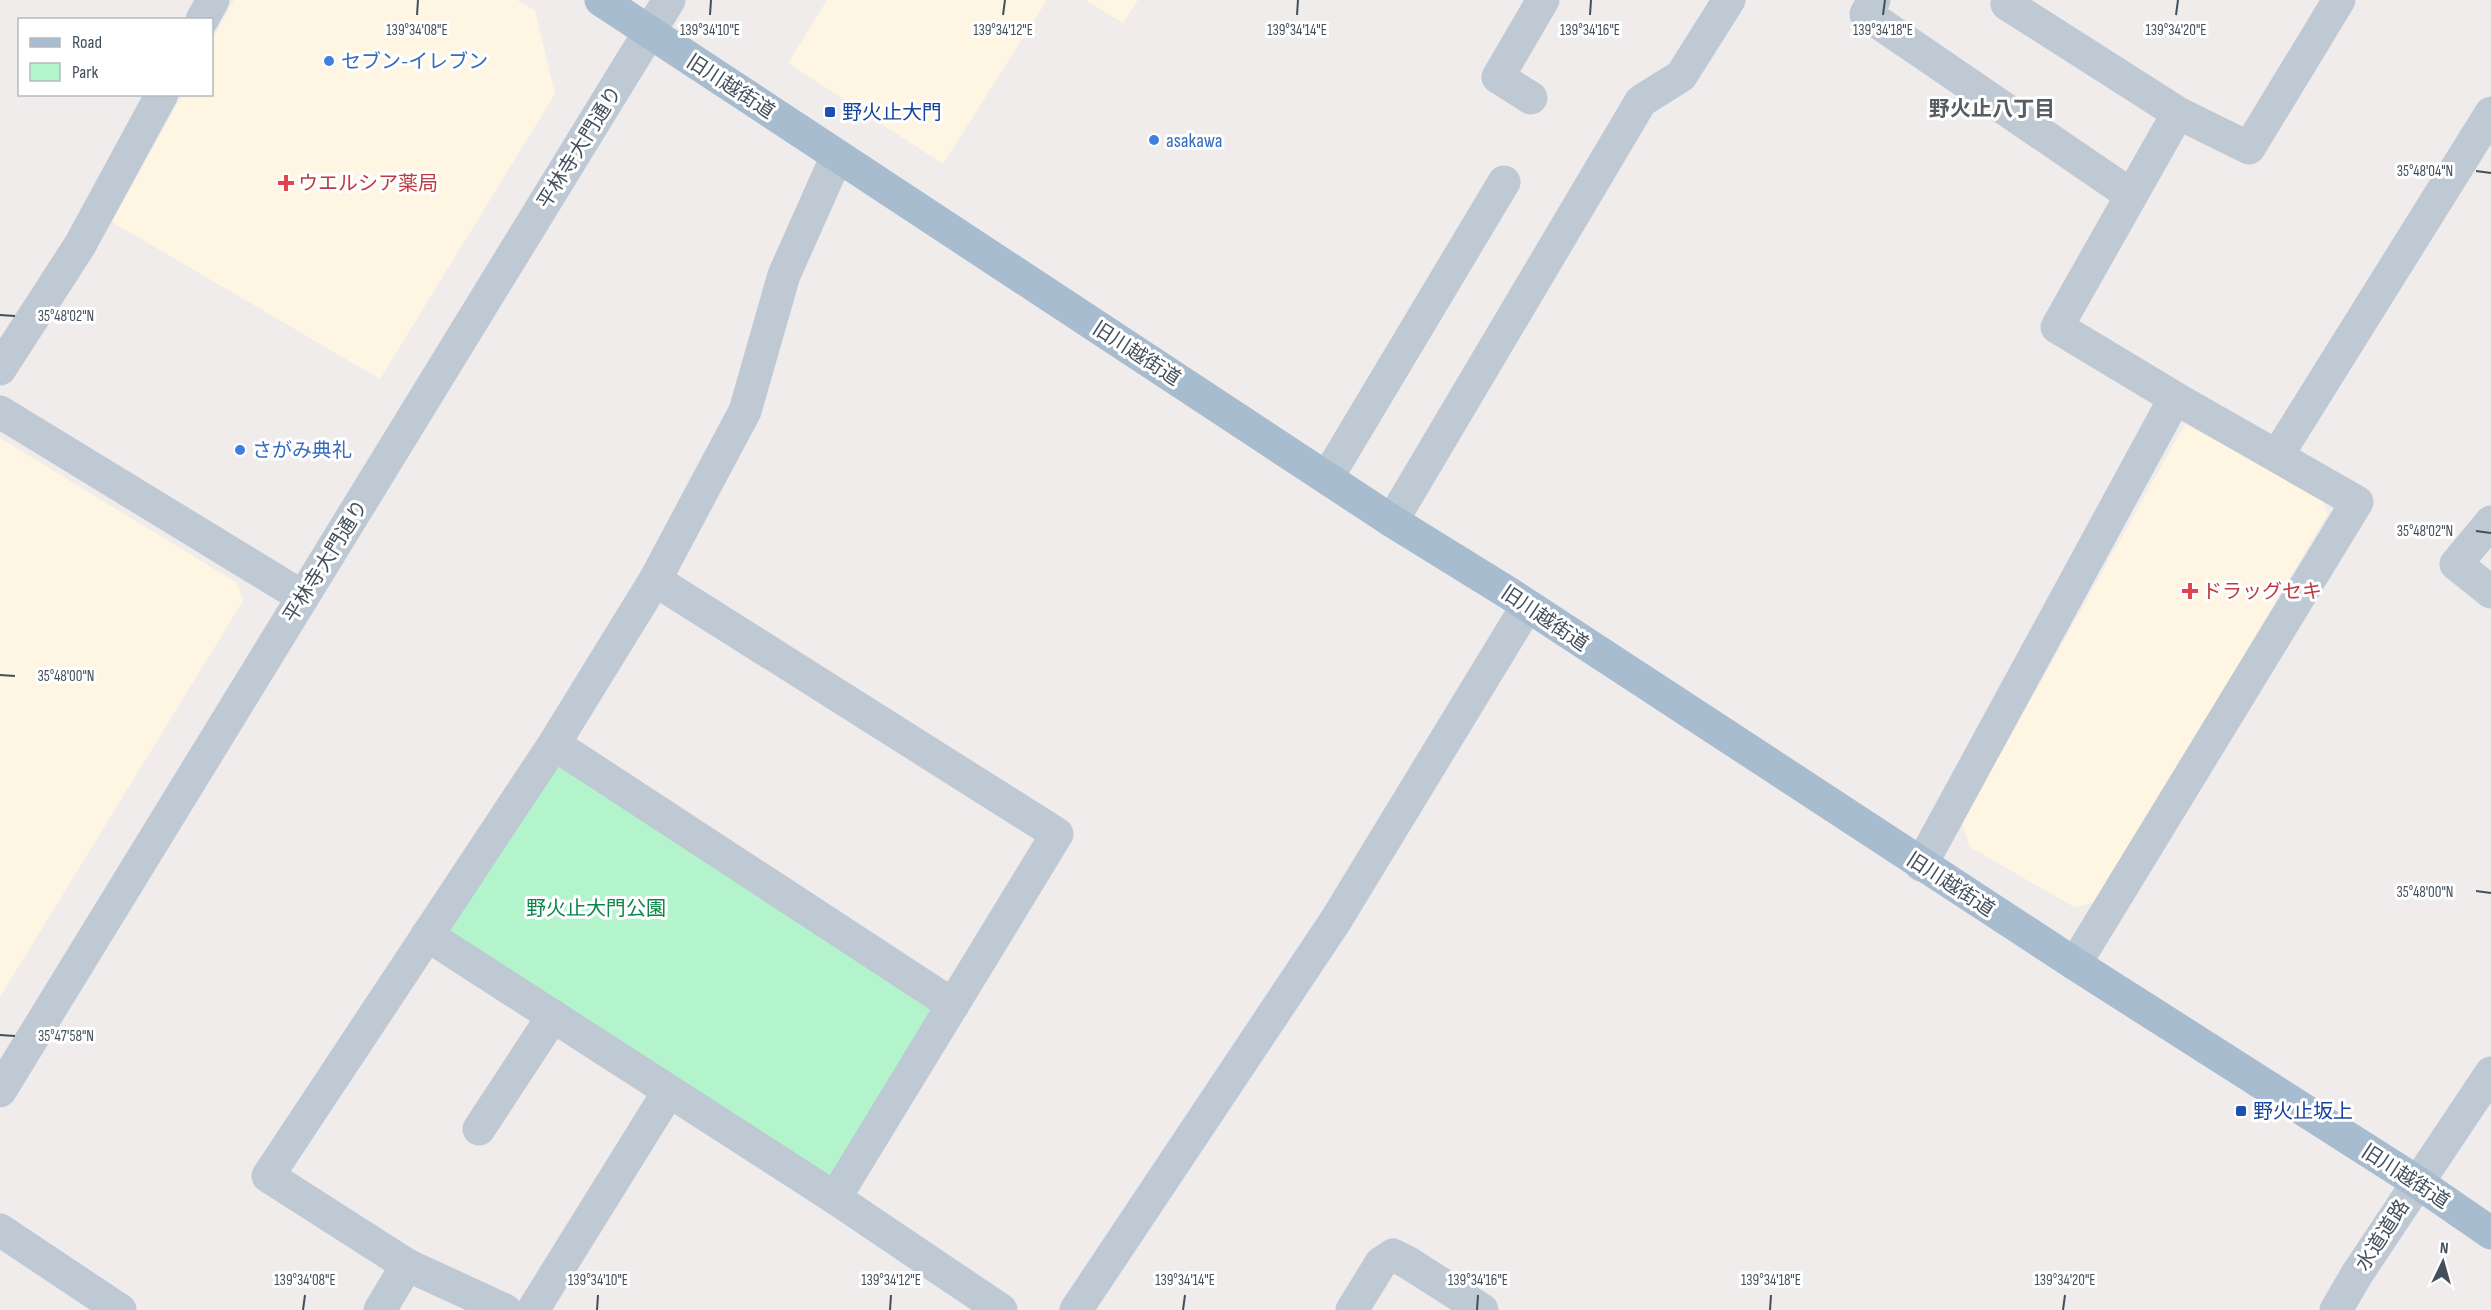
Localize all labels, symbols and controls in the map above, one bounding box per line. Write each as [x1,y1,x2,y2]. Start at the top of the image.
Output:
legend [18,18,213,96]
text: 139°34'08"E [386,21,448,40]
text: 139°34'10"E [680,21,740,40]
text: 139°34'12"E [973,21,1033,40]
text: 139°34'14"E [1267,21,1327,40]
text: 139°34'16"E [1560,21,1620,40]
text: 139°34'18"E [1853,21,1913,40]
text: 139°34'20"E [2145,21,2207,40]
text: Road [72,32,102,53]
place label: セブン-イレブン [341,50,488,74]
street label: 旧川越街道 [682,50,779,124]
marker: セブン-イレブン [322,54,336,68]
text: Park [72,62,98,83]
street label: 平林寺大門通り [533,82,627,213]
district label: 野火止八丁目 [1929,97,2055,122]
place label: 野火止大門 [842,101,942,125]
marker: 野火止大門 [823,105,837,119]
place label: asakawa [1166,129,1222,153]
marker: asakawa [1147,133,1161,147]
text: 35°48'04"N [2397,162,2453,181]
place label: ウエルシア薬局 [298,172,438,196]
marker: ウエルシア薬局 [279,176,293,190]
text: 35°48'02"N [38,307,94,326]
street label: 旧川越街道 [1088,317,1185,391]
place label: さがみ典礼 [252,439,352,463]
marker: さがみ典礼 [233,443,247,457]
street label: 平林寺大門通り [279,496,373,627]
text: 35°48'02"N [2397,522,2453,541]
place label: ドラッグセキ [2202,580,2322,604]
street label: 旧川越街道 [1496,581,1593,657]
marker: ドラッグセキ [2183,584,2197,598]
text: 35°48'00"N [38,667,94,686]
street label: 旧川越街道 [1902,848,1999,922]
text: 35°48'00"N [2397,883,2453,902]
park label: 野火止大門公園 [526,897,666,921]
text: 35°47'58"N [38,1027,94,1046]
place label: 野火止坂上 [2253,1100,2353,1124]
marker: 野火止坂上 [2234,1104,2248,1118]
street label: 旧川越街道 [2357,1140,2454,1214]
street label: 水道道路 [2351,1195,2415,1276]
north arrow [2413,1232,2473,1292]
text: N [2439,1239,2449,1258]
text: 139°34'08"E [274,1271,336,1290]
text: 139°34'10"E [568,1271,628,1290]
text: 139°34'12"E [861,1271,921,1290]
text: 139°34'14"E [1155,1271,1215,1290]
text: 139°34'16"E [1448,1271,1508,1290]
text: 139°34'18"E [1741,1271,1801,1290]
text: 139°34'20"E [2034,1271,2096,1290]

